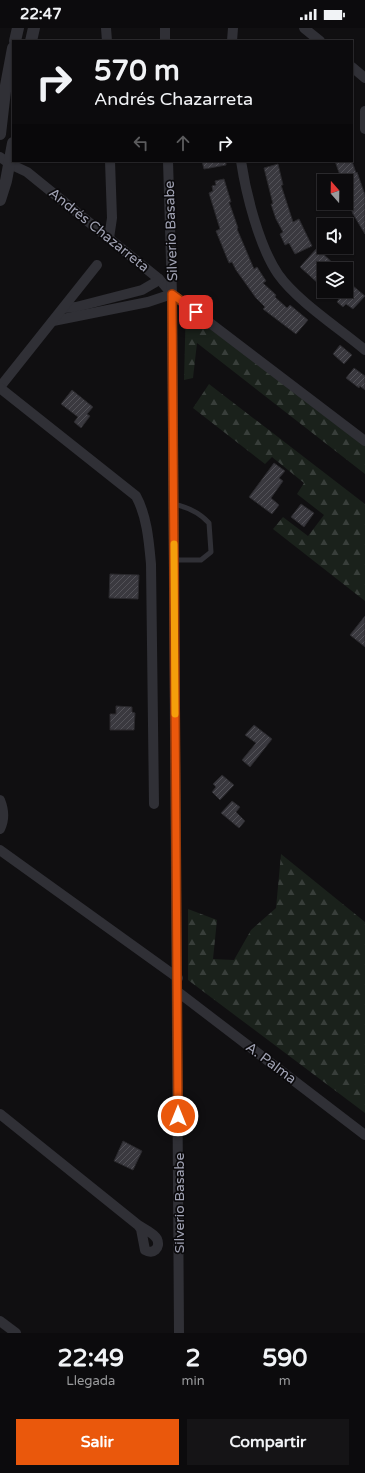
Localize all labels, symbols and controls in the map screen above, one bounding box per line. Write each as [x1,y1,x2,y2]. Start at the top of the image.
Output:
text: 22:47 [20,5,62,23]
text: 570 m [94,54,180,88]
icon: right [28,56,80,108]
text: Andrés Chazarreta [94,88,253,110]
icon: left [130,132,152,154]
icon: ahead [172,132,194,154]
icon: right [214,132,236,154]
north arrow [317,174,353,210]
map controls [317,174,353,298]
street label: Silverio Basabe [161,180,181,282]
street label: Andrés Chazarreta [46,184,152,276]
button: sound [317,218,353,254]
button: layers [317,262,353,298]
pin [179,295,213,329]
icon: arrive [185,301,207,323]
street label: A. Palma [242,1039,300,1087]
position arrow [157,1095,199,1137]
street label: Silverio Basabe [171,1153,188,1253]
text: 22:49 [58,1344,124,1373]
text: 2 [186,1344,201,1373]
text: 590 [262,1344,307,1373]
text: Llegada [66,1373,115,1389]
text: min [182,1373,205,1389]
text: m [279,1373,291,1389]
button: Salir [16,1419,179,1465]
button: Compartir [187,1419,349,1465]

